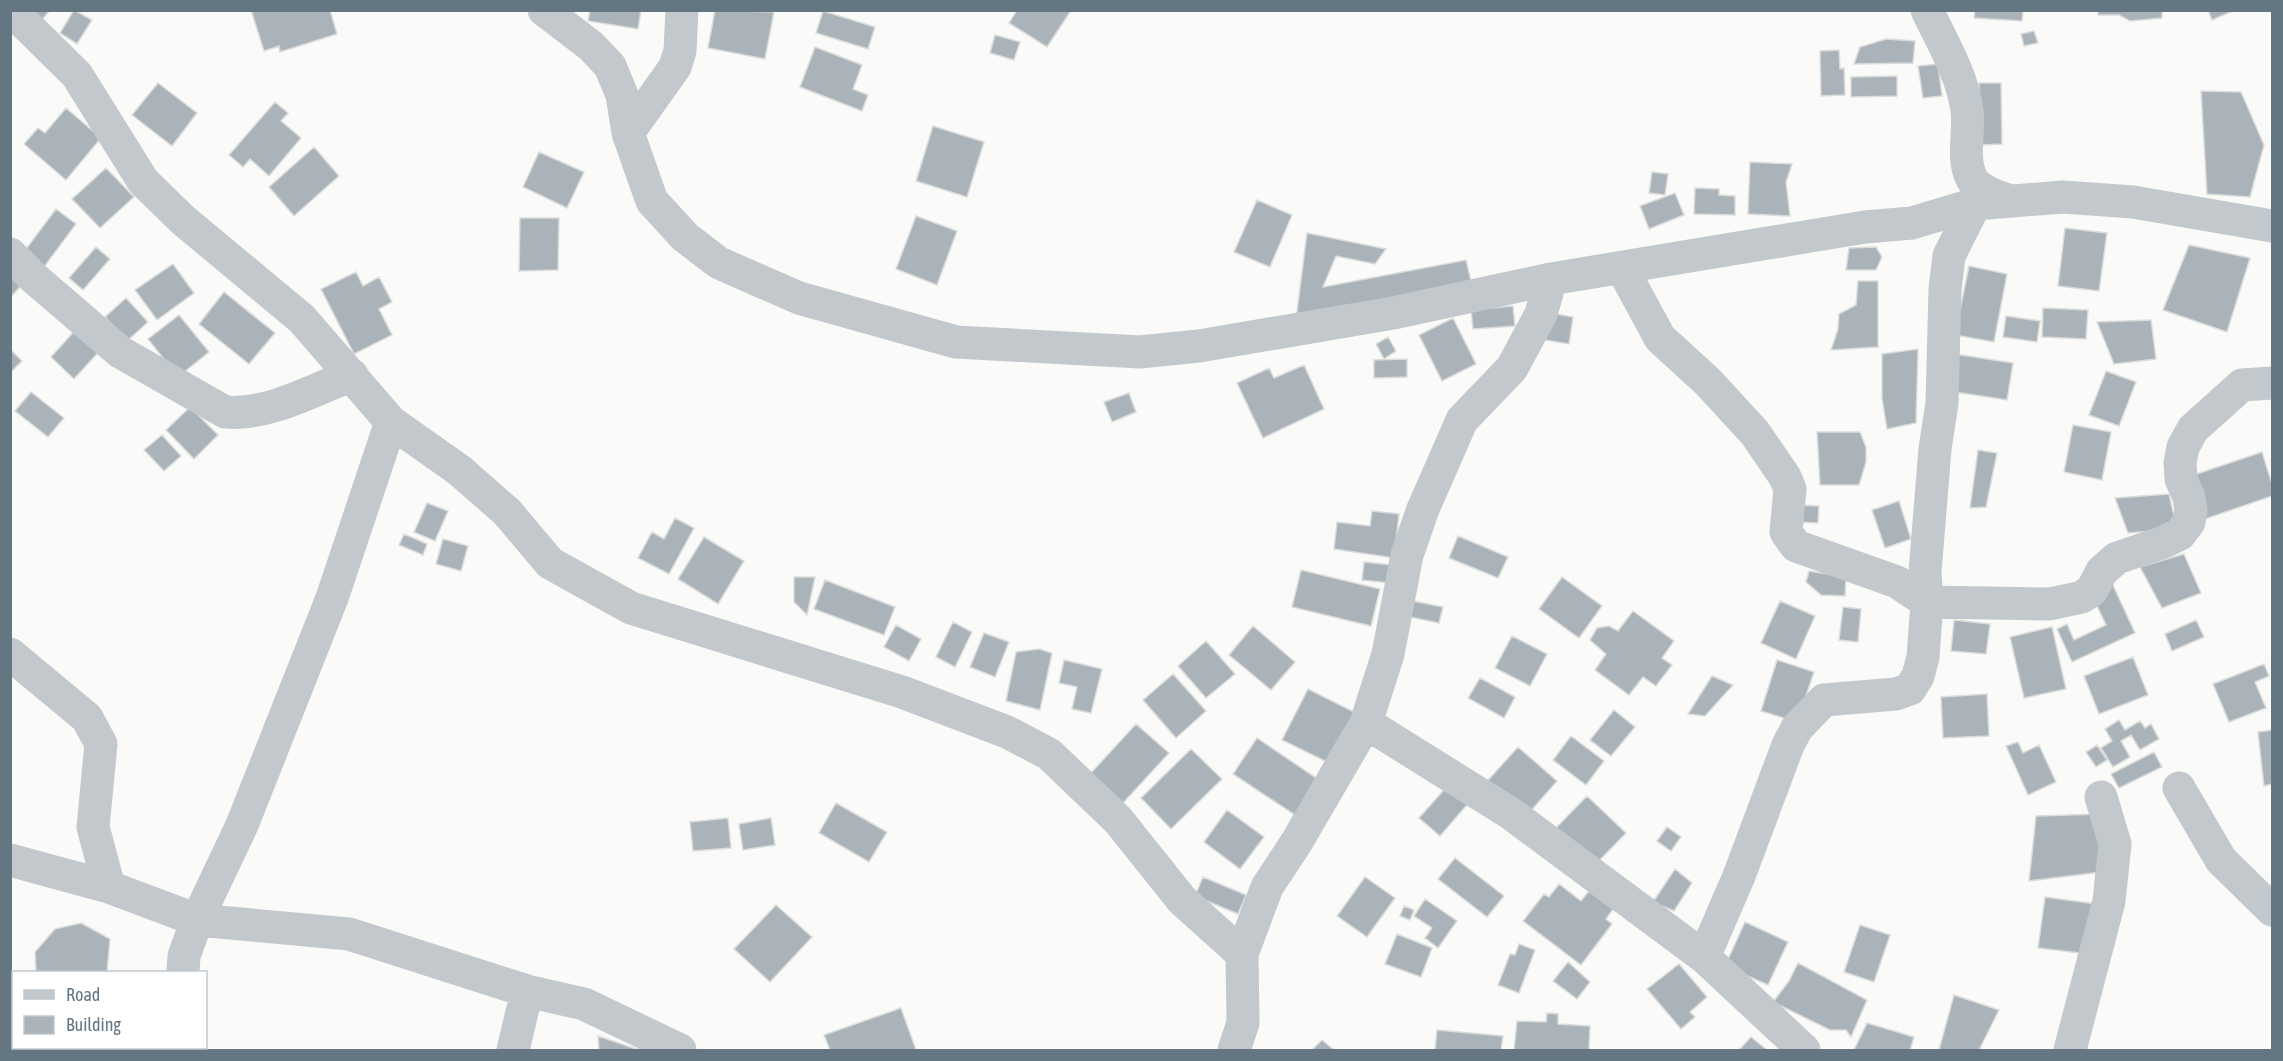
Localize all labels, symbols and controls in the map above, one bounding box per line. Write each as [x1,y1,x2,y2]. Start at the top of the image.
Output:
legend [12,971,207,1049]
text: Road [66,984,100,1005]
text: Building [66,1014,121,1035]

